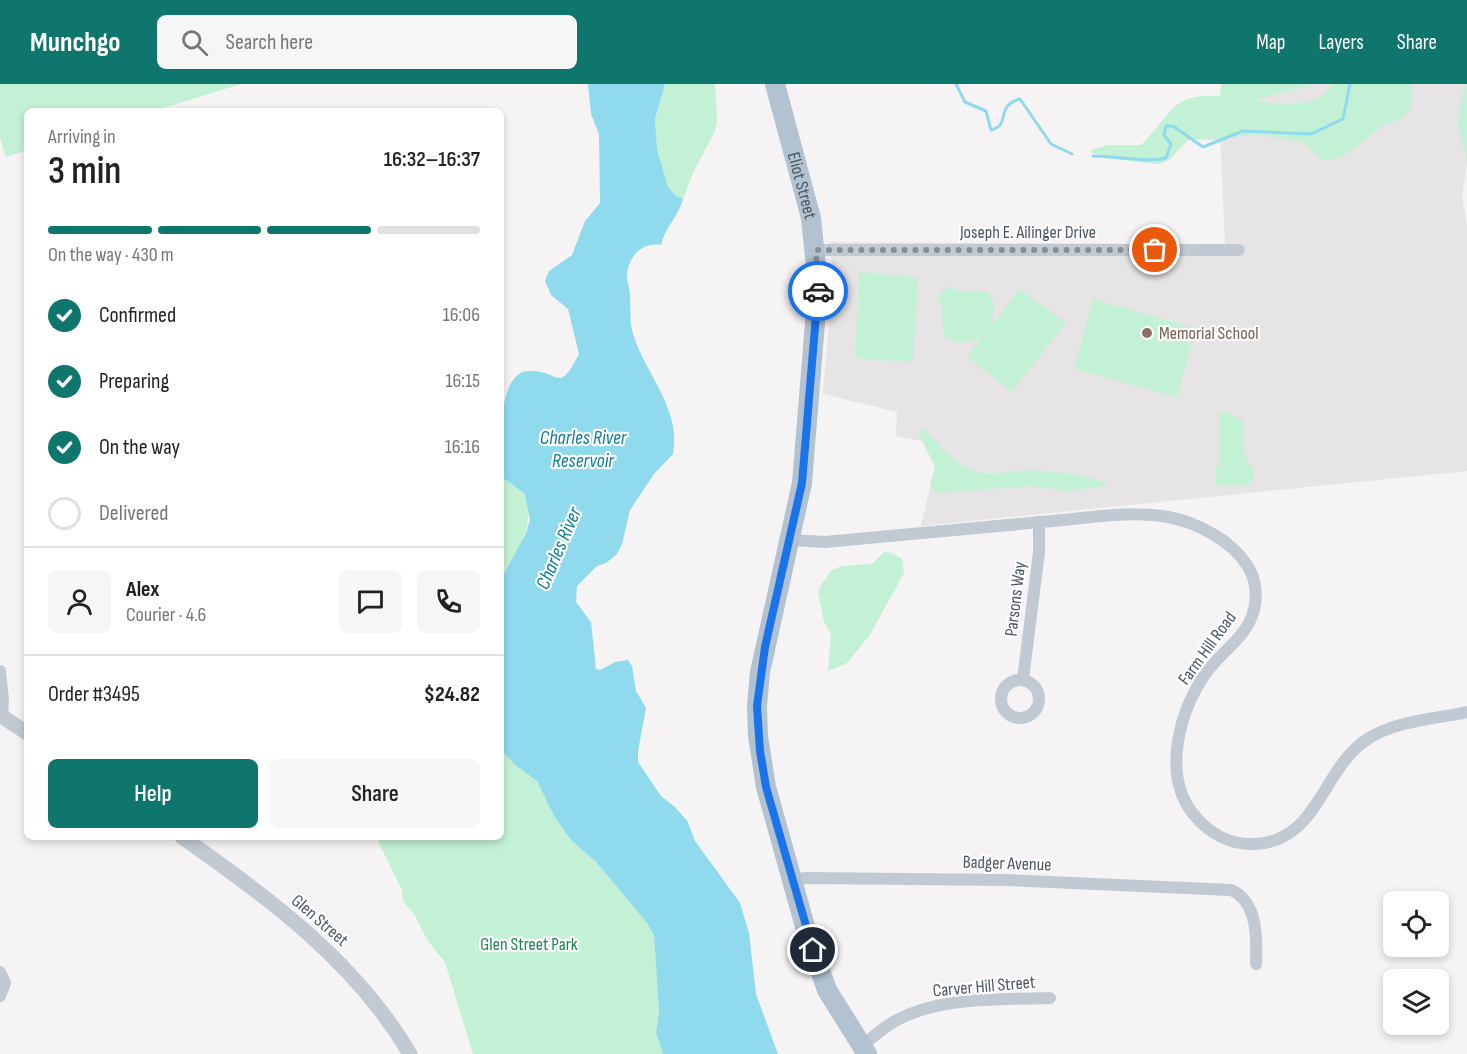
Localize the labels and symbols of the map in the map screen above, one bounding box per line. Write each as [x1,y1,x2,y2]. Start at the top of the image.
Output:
street label: Eliot Street [783,150,821,222]
street label: Joseph E. Ailinger Drive [959,222,1096,243]
pin [1129,224,1180,275]
courier [788,261,848,321]
place label: Memorial School [1159,323,1259,344]
marker: Memorial School [1140,326,1154,340]
water label: Charles River Reservoir [540,426,628,473]
water label: Charles River [531,503,587,593]
street label: Parsons Way [1000,560,1031,638]
street label: Farm Hill Road [1174,608,1241,689]
street label: Badger Avenue [962,851,1052,876]
street label: Glen Street [287,890,353,951]
pin [787,924,838,975]
park label: Glen Street Park [480,934,578,955]
street label: Carver Hill Street [932,972,1037,1001]

